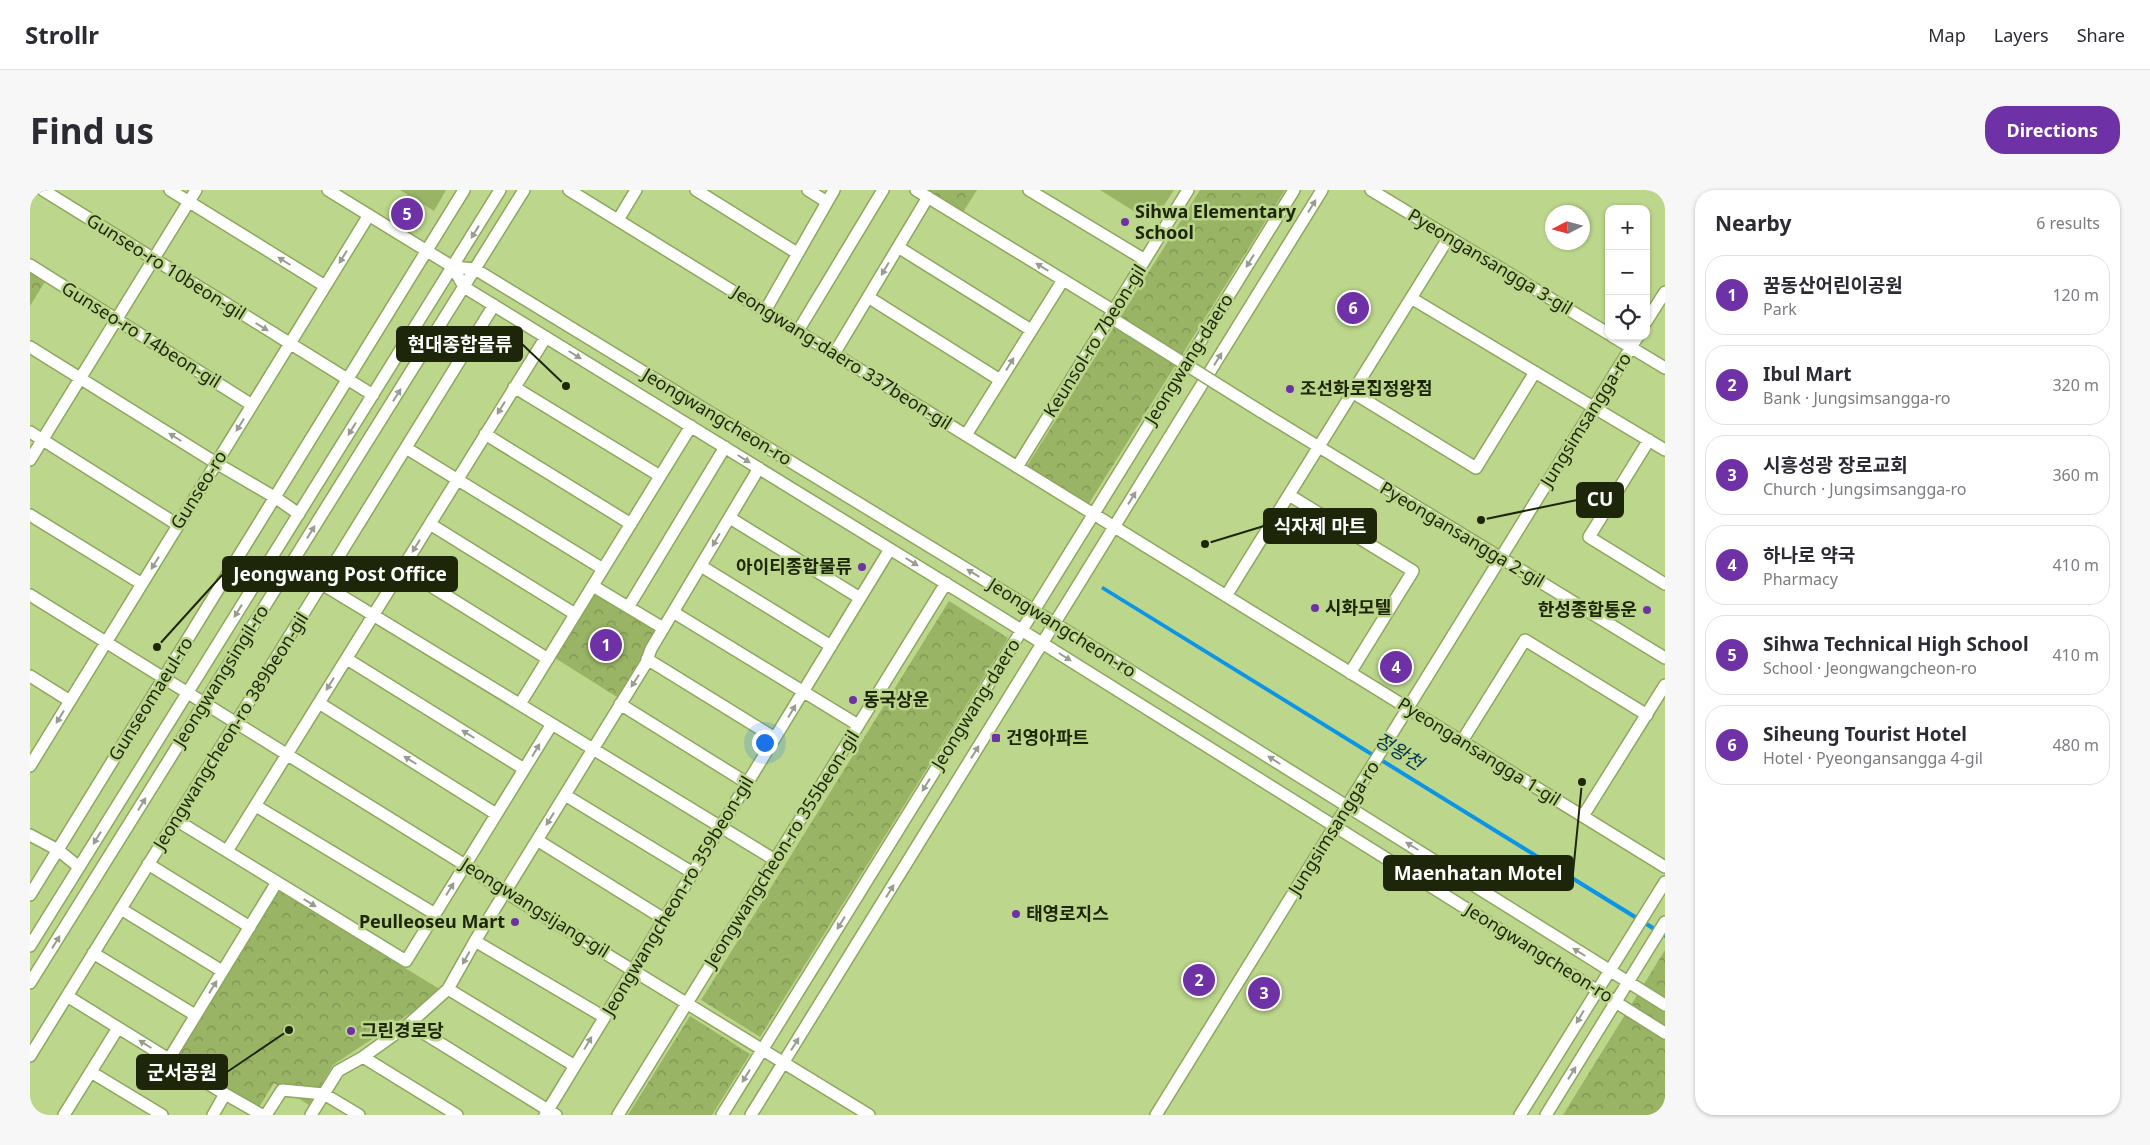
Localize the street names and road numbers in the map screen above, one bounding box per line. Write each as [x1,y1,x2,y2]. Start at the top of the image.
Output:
street label: Pyeongansangga 3-gil [1404,203,1577,320]
street label: Gunseo-ro 10beon-gil [82,207,251,325]
street label: Keunsol-ro 7beon-gil [1037,260,1151,421]
street label: Gunseo-ro 14beon-gil [57,275,226,393]
street label: Jeongwang-daero 337beon-gil [727,278,957,435]
street label: Jeongwang-daero [1137,289,1238,430]
street label: Jungsimsangga-ro [1533,348,1636,493]
street label: Jeongwangcheon-ro [637,361,797,470]
street label: Gunseo-ro [164,445,232,533]
street label: Pyeongansangga 2-gil [1376,476,1549,593]
street label: Jeongwangcheon-ro [982,571,1141,682]
street label: Jeongwangsingil-ro [166,600,274,753]
street label: Jeongwangcheon-ro 389beon-gil [146,607,313,855]
street label: Gunseomaeul-ro [102,632,198,765]
street label: Jeongwang-daero [924,634,1025,775]
street label: Pyeongansangga 1-gil [1394,691,1565,811]
street label: Jeongwangcheon-ro 355beon-gil [697,725,864,973]
street label: Jungsimsangga-ro [1281,756,1384,901]
street label: Jeongwangcheon-ro 359beon-gil [595,771,758,1021]
street label: Jeongwangsijang-gil [455,851,614,963]
street label: Jeongwangcheon-ro [1459,896,1618,1007]

